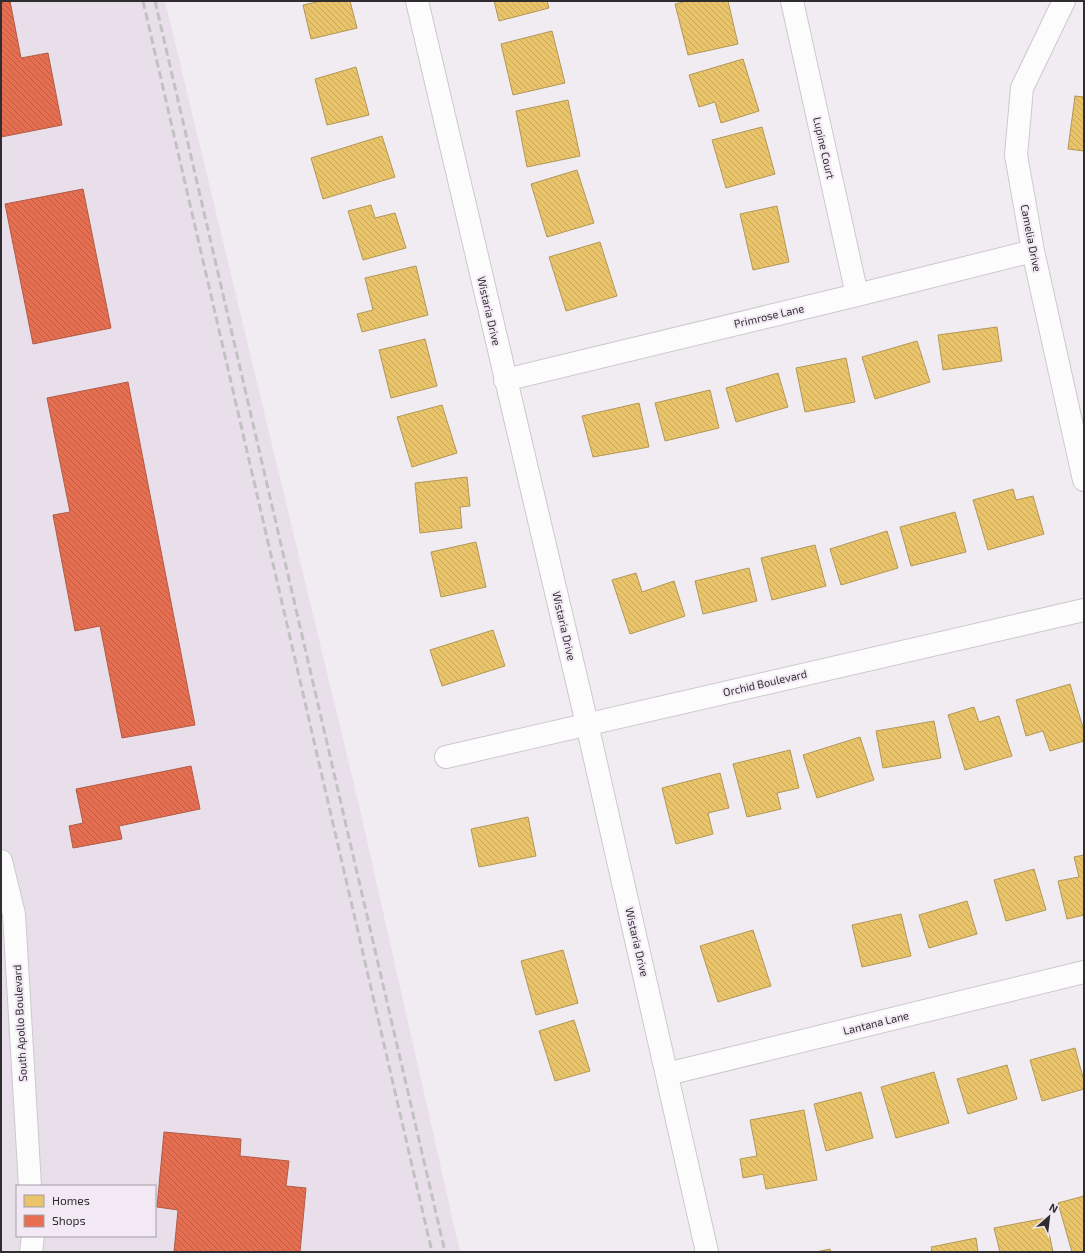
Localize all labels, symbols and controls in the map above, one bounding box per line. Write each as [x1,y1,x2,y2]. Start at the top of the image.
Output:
street label: Lupine Court [811,116,838,180]
street label: Camelia Drive [1019,203,1044,273]
street label: Wistaria Drive [475,275,504,347]
street label: Primrose Lane [732,301,805,330]
street label: Wistaria Drive [550,590,579,662]
street label: Orchid Boulevard [722,667,808,698]
street label: Wistaria Drive [623,906,652,978]
street label: South Apollo Boulevard [10,964,29,1082]
street label: Lantana Lane [842,1008,910,1037]
legend [16,1185,156,1237]
text: Homes [52,1193,90,1207]
north arrow [1029,1197,1069,1237]
text: N [1047,1200,1061,1215]
text: Shops [52,1213,86,1227]

